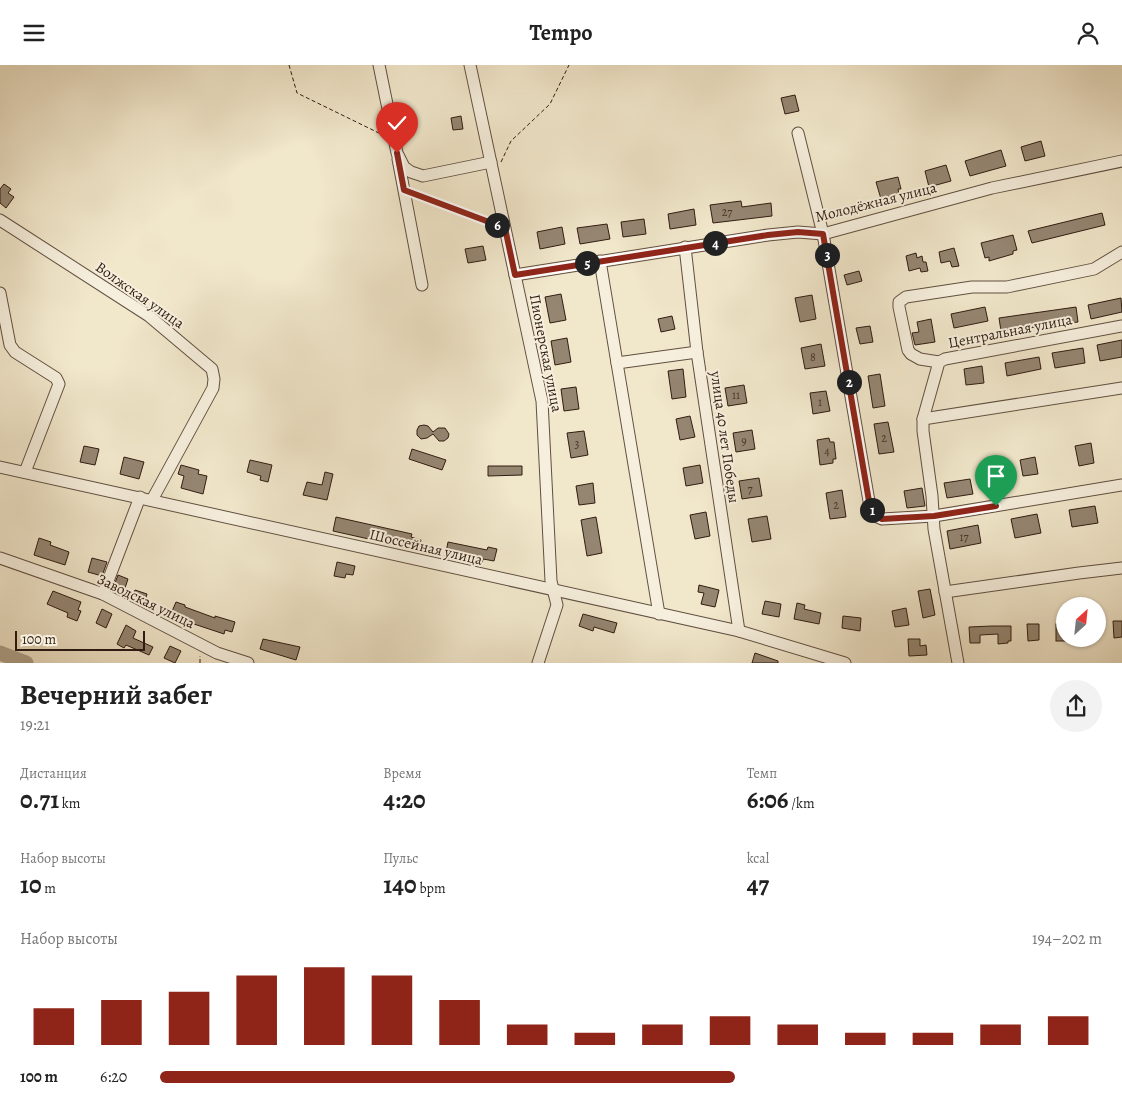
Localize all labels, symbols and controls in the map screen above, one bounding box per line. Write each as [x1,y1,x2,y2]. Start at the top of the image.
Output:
text: Tempo [529,18,593,48]
icon: menu [20,19,48,47]
icon: person [1074,19,1102,47]
pin [376,102,418,153]
icon: check [383,109,411,137]
street label: Молодёжная улица [813,177,939,227]
house number: 27 [722,204,733,220]
pin: 6 [484,213,510,237]
text: 6 [494,216,501,235]
pin: 4 [702,231,728,255]
text: 4 [712,234,719,253]
pin: 3 [814,243,840,267]
text: 3 [824,246,831,265]
pin: 5 [574,251,600,275]
text: 5 [585,254,590,273]
street label: Волжская улица [92,257,188,333]
street label: Пионерская улица [525,292,567,414]
street label: Центральная улица [946,309,1074,353]
house number: 8 [810,349,816,365]
street label: улица 40 лет Победы [706,369,744,504]
pin: 2 [836,369,862,395]
text: 2 [846,373,853,392]
house number: 11 [732,387,740,403]
house number: 1 [818,394,822,410]
house number: 2 [881,430,887,446]
house number: 9 [741,433,747,449]
house number: 3 [575,436,580,452]
house number: 4 [824,443,830,459]
pin [975,455,1017,506]
icon: arrive [982,462,1010,490]
house number: 7 [747,481,753,497]
house number: 2 [833,497,839,513]
pin: 1 [860,497,884,523]
text: 1 [870,501,875,520]
street label: Шоссейная улица [367,524,485,570]
house number: 17 [959,529,970,545]
street label: Заводская улица [94,569,198,633]
north arrow [1056,597,1106,647]
map controls [1056,597,1106,647]
scale bar [15,627,145,651]
text: 100 m [22,630,56,649]
text: Вечерний забег [20,676,212,714]
button: share [1050,680,1102,732]
text: 19:21 [20,714,50,736]
text: Дистанция [20,764,87,783]
text: Время [383,764,421,783]
text: Темп [747,764,777,783]
text: 0.71 [20,783,59,817]
text: 4:20 [383,783,426,817]
text: 6:06 [747,783,789,817]
text: km [59,794,80,813]
text: /km [789,794,815,813]
text: Набор высоты [20,849,106,868]
text: Пульс [383,849,418,868]
text: kcal [747,849,769,868]
text: 10 [20,868,42,902]
text: 140 [383,868,417,902]
text: 47 [747,868,769,902]
text: m [42,879,56,898]
text: bpm [417,879,446,898]
text: Набор высоты [20,928,118,950]
text: 194–202 m [1032,928,1102,950]
text: 100 m [20,1066,58,1088]
text: 6:20 [100,1066,127,1088]

